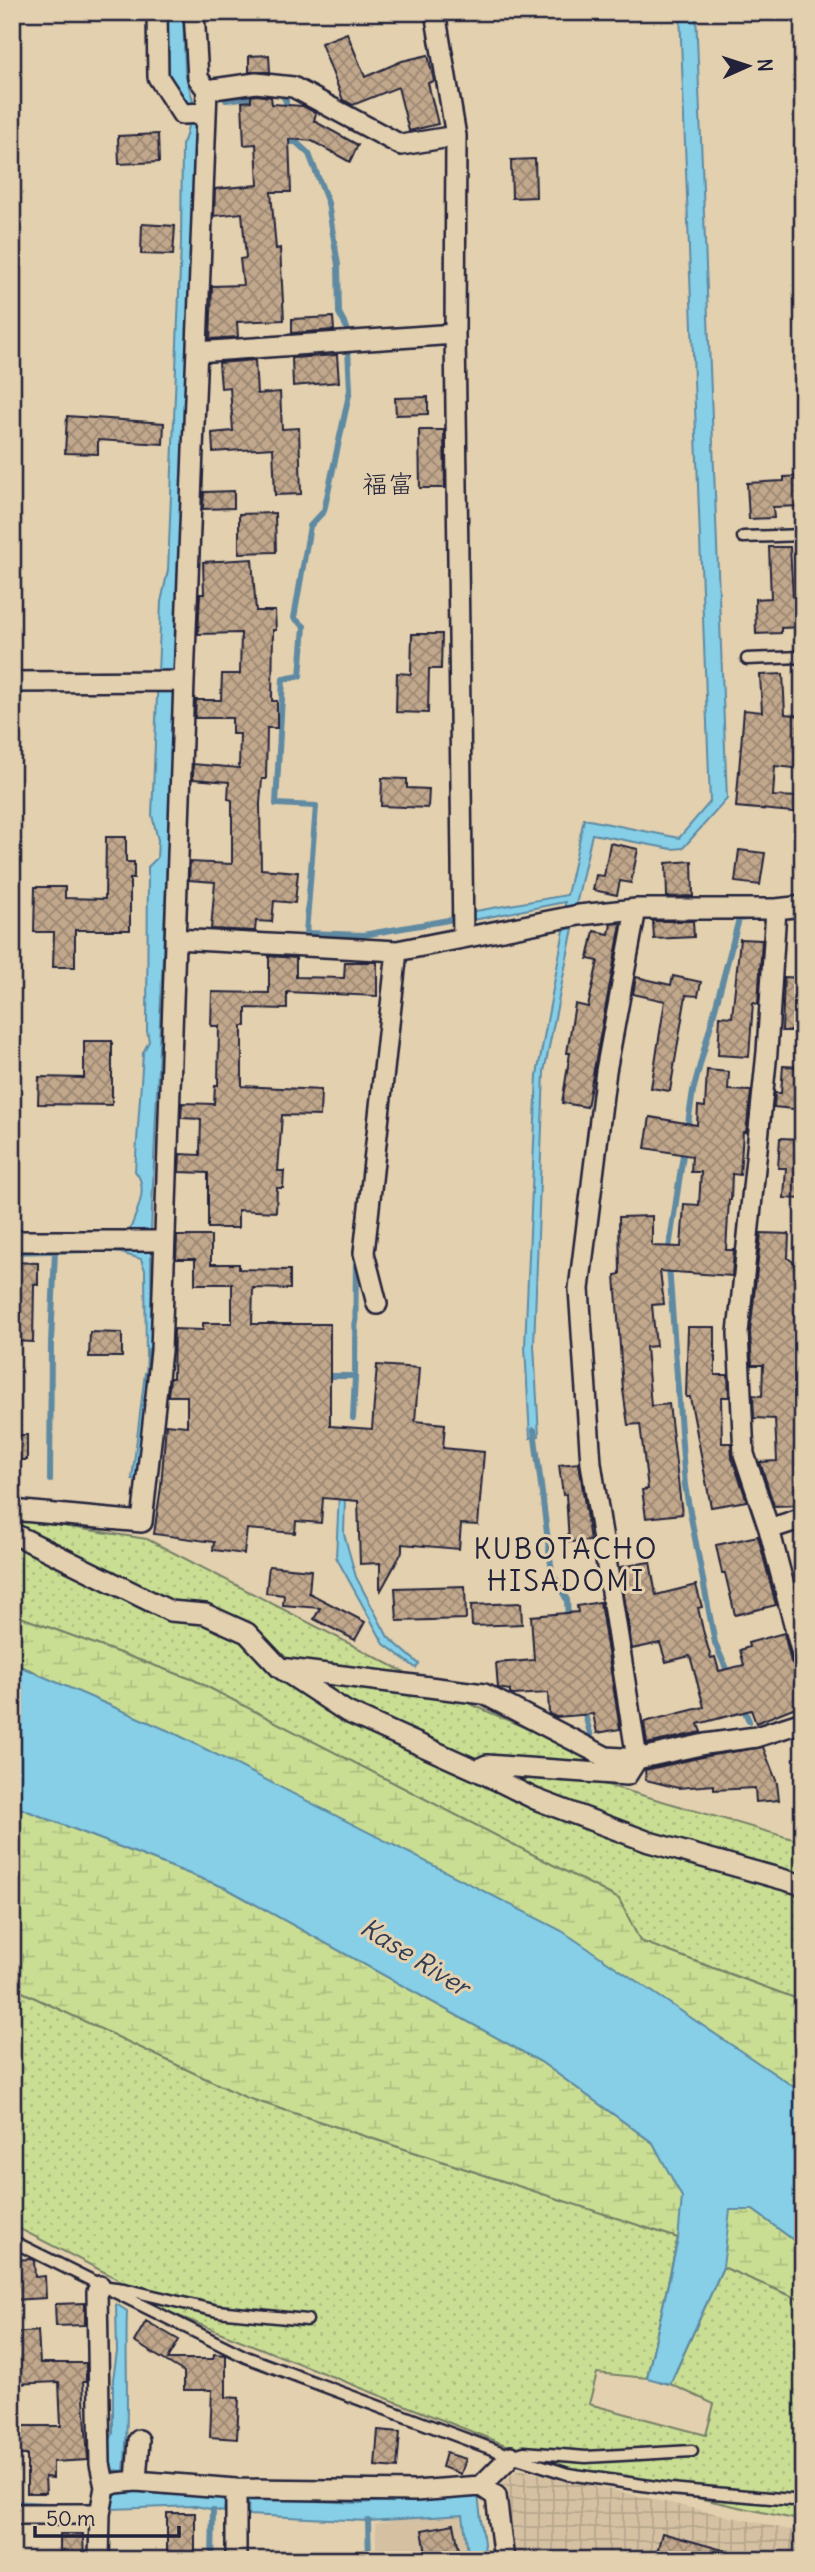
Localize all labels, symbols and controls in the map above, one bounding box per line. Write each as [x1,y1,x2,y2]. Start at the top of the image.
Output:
north arrow [714,32,784,102]
text: N [753,58,777,72]
district label: 福富 [362,467,414,500]
district label: KUBOTACHO HISADOMI [474,1531,658,1599]
water label: Kase River [355,1910,479,2005]
scale bar [35,2495,178,2539]
text: 50 m [46,2505,95,2532]

